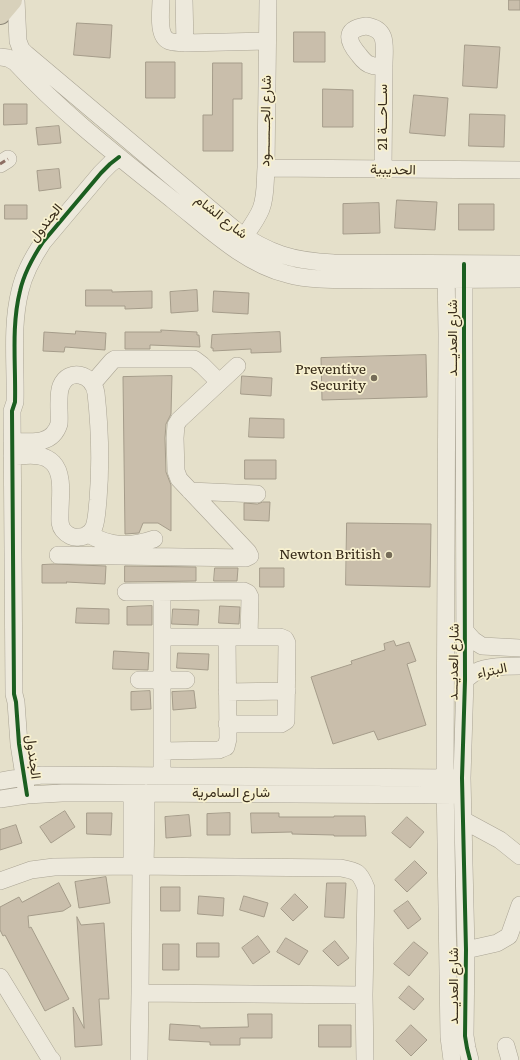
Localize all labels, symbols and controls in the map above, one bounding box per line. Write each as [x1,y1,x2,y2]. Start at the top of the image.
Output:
street label: شارع الجــــــــود [257,75,275,167]
street label: ســاحـــة 21 [375,84,391,150]
street label: الحديبية [370,161,416,179]
street label: شارع الشام [191,191,251,243]
street label: الجندول [26,201,66,245]
street label: شارع العديـــد [445,299,461,377]
place label: Preventive Security [295,362,366,394]
marker: Preventive Security [369,373,379,383]
place label: Newton British [279,547,381,563]
marker: Newton British [384,550,394,560]
street label: شارع العديـــد [445,623,463,701]
street label: البتراء [475,660,509,682]
street label: الجندول [22,734,44,780]
street label: شارع السامرية [192,785,270,801]
street label: شارع العديـــد [446,947,462,1025]

